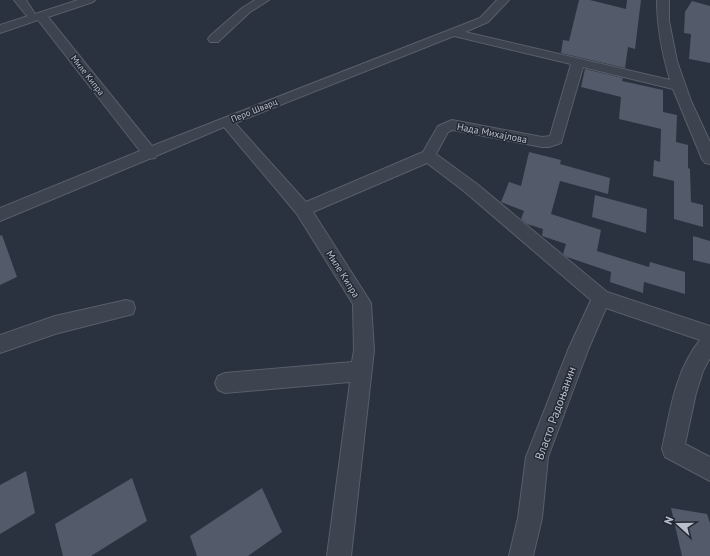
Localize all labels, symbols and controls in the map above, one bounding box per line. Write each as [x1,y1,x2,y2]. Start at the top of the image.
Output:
street label: Миле Кипра [69,53,107,97]
street label: Перо Шварц [229,96,279,124]
street label: Нада Михајлова [456,120,528,146]
street label: Миле Кипра [323,248,363,300]
street label: Власто Радоњанин [531,364,579,462]
north arrow [658,504,698,544]
text: N [661,515,676,526]

